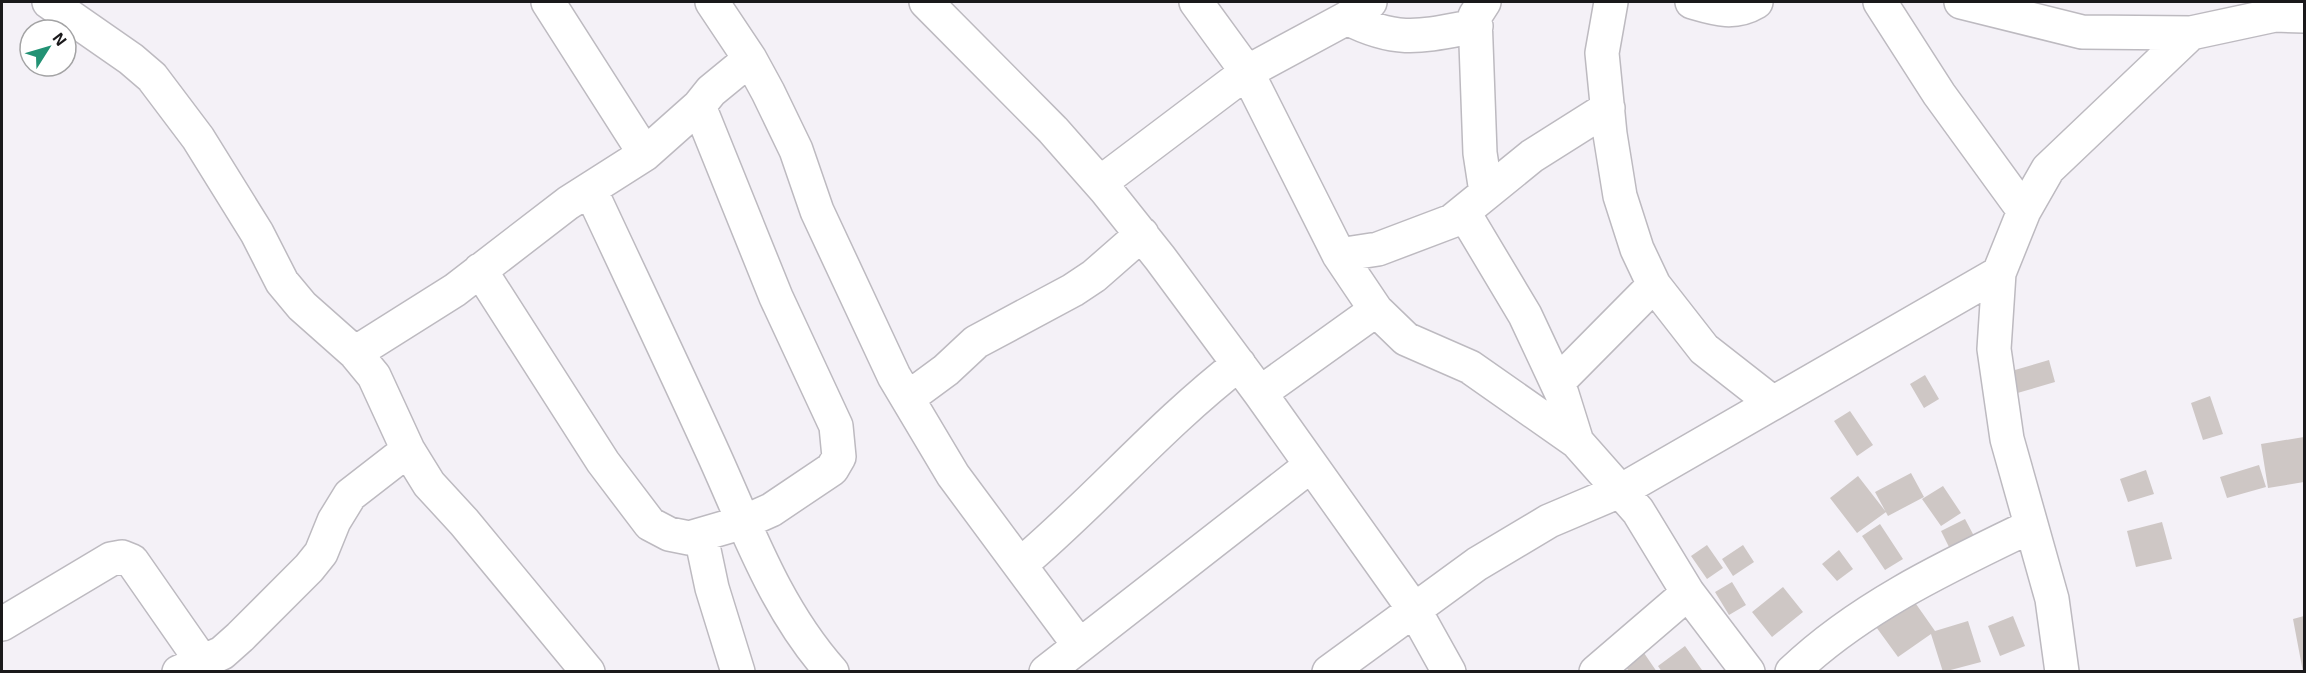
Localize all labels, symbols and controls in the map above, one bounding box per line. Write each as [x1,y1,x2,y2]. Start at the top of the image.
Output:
north arrow [18,18,78,78]
text: N [49,28,71,49]

